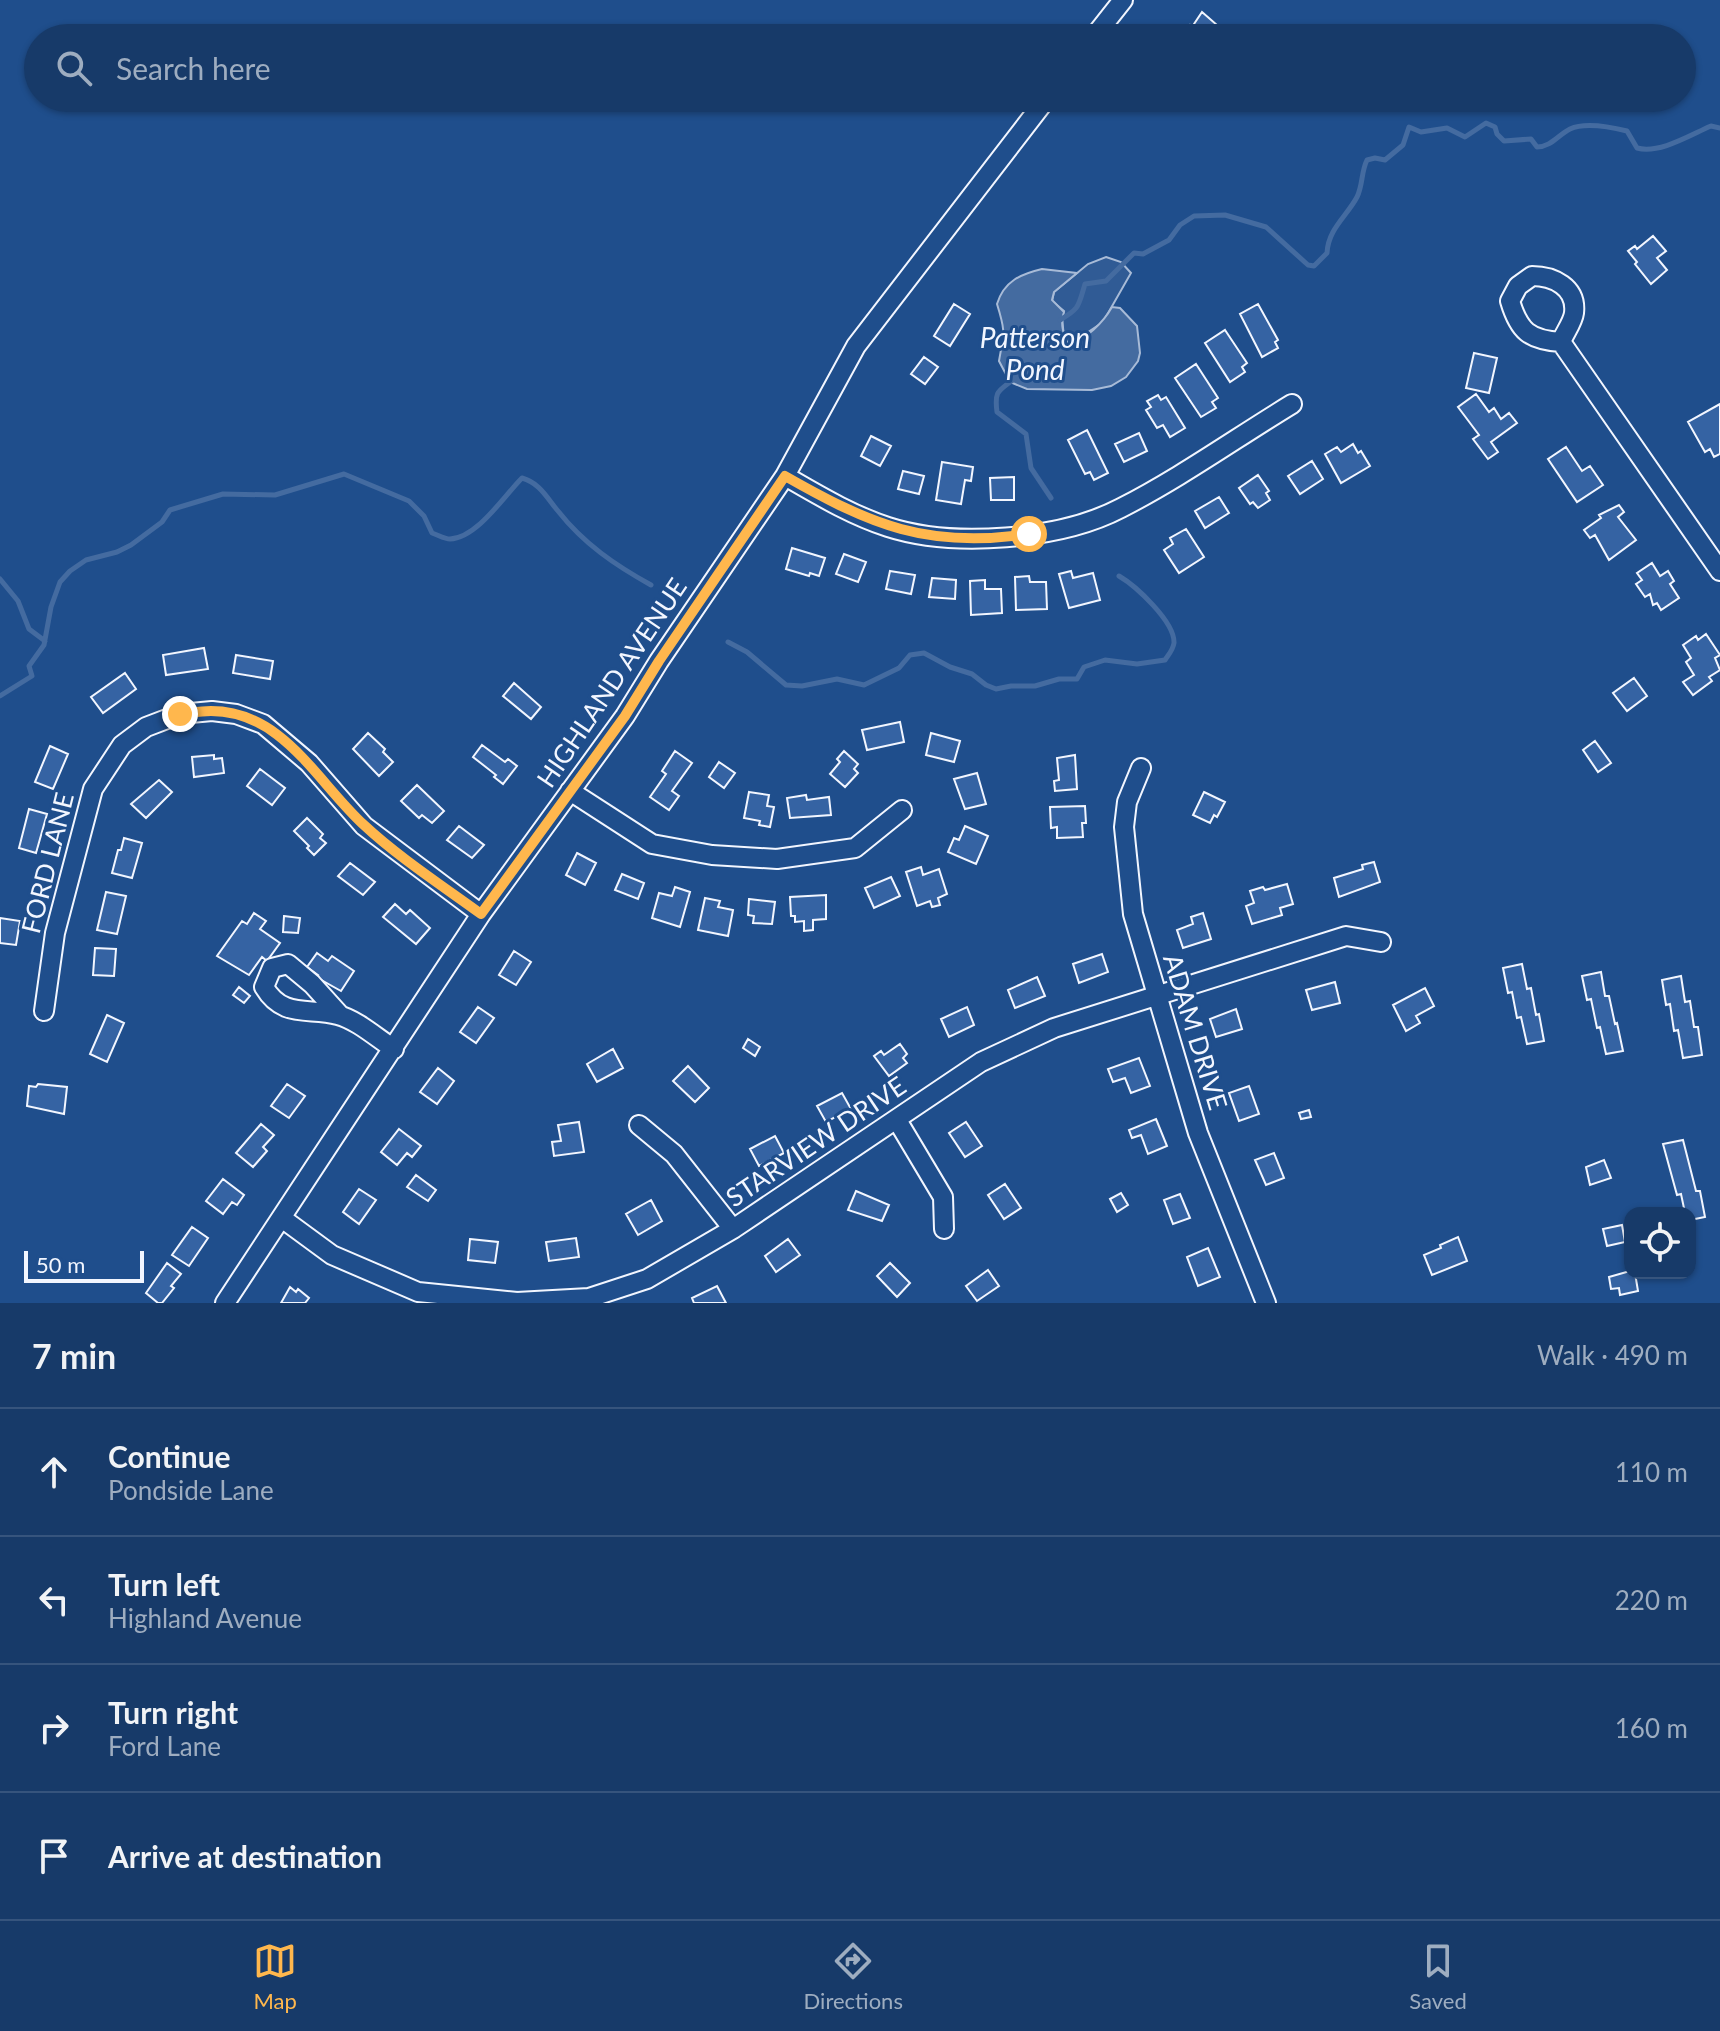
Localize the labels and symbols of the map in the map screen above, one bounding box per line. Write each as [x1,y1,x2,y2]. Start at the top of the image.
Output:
water label: Patterson Pond [980,320,1090,386]
route start [1011,516,1047,552]
street label: HIGHLAND AVENUE [529,572,693,793]
route end [162,696,198,732]
street label: FORD LANE [14,789,80,936]
street label: ADAM DRIVE [1157,950,1235,1113]
street label: STARVIEW DRIVE [719,1069,911,1213]
scale bar [24,1247,144,1283]

